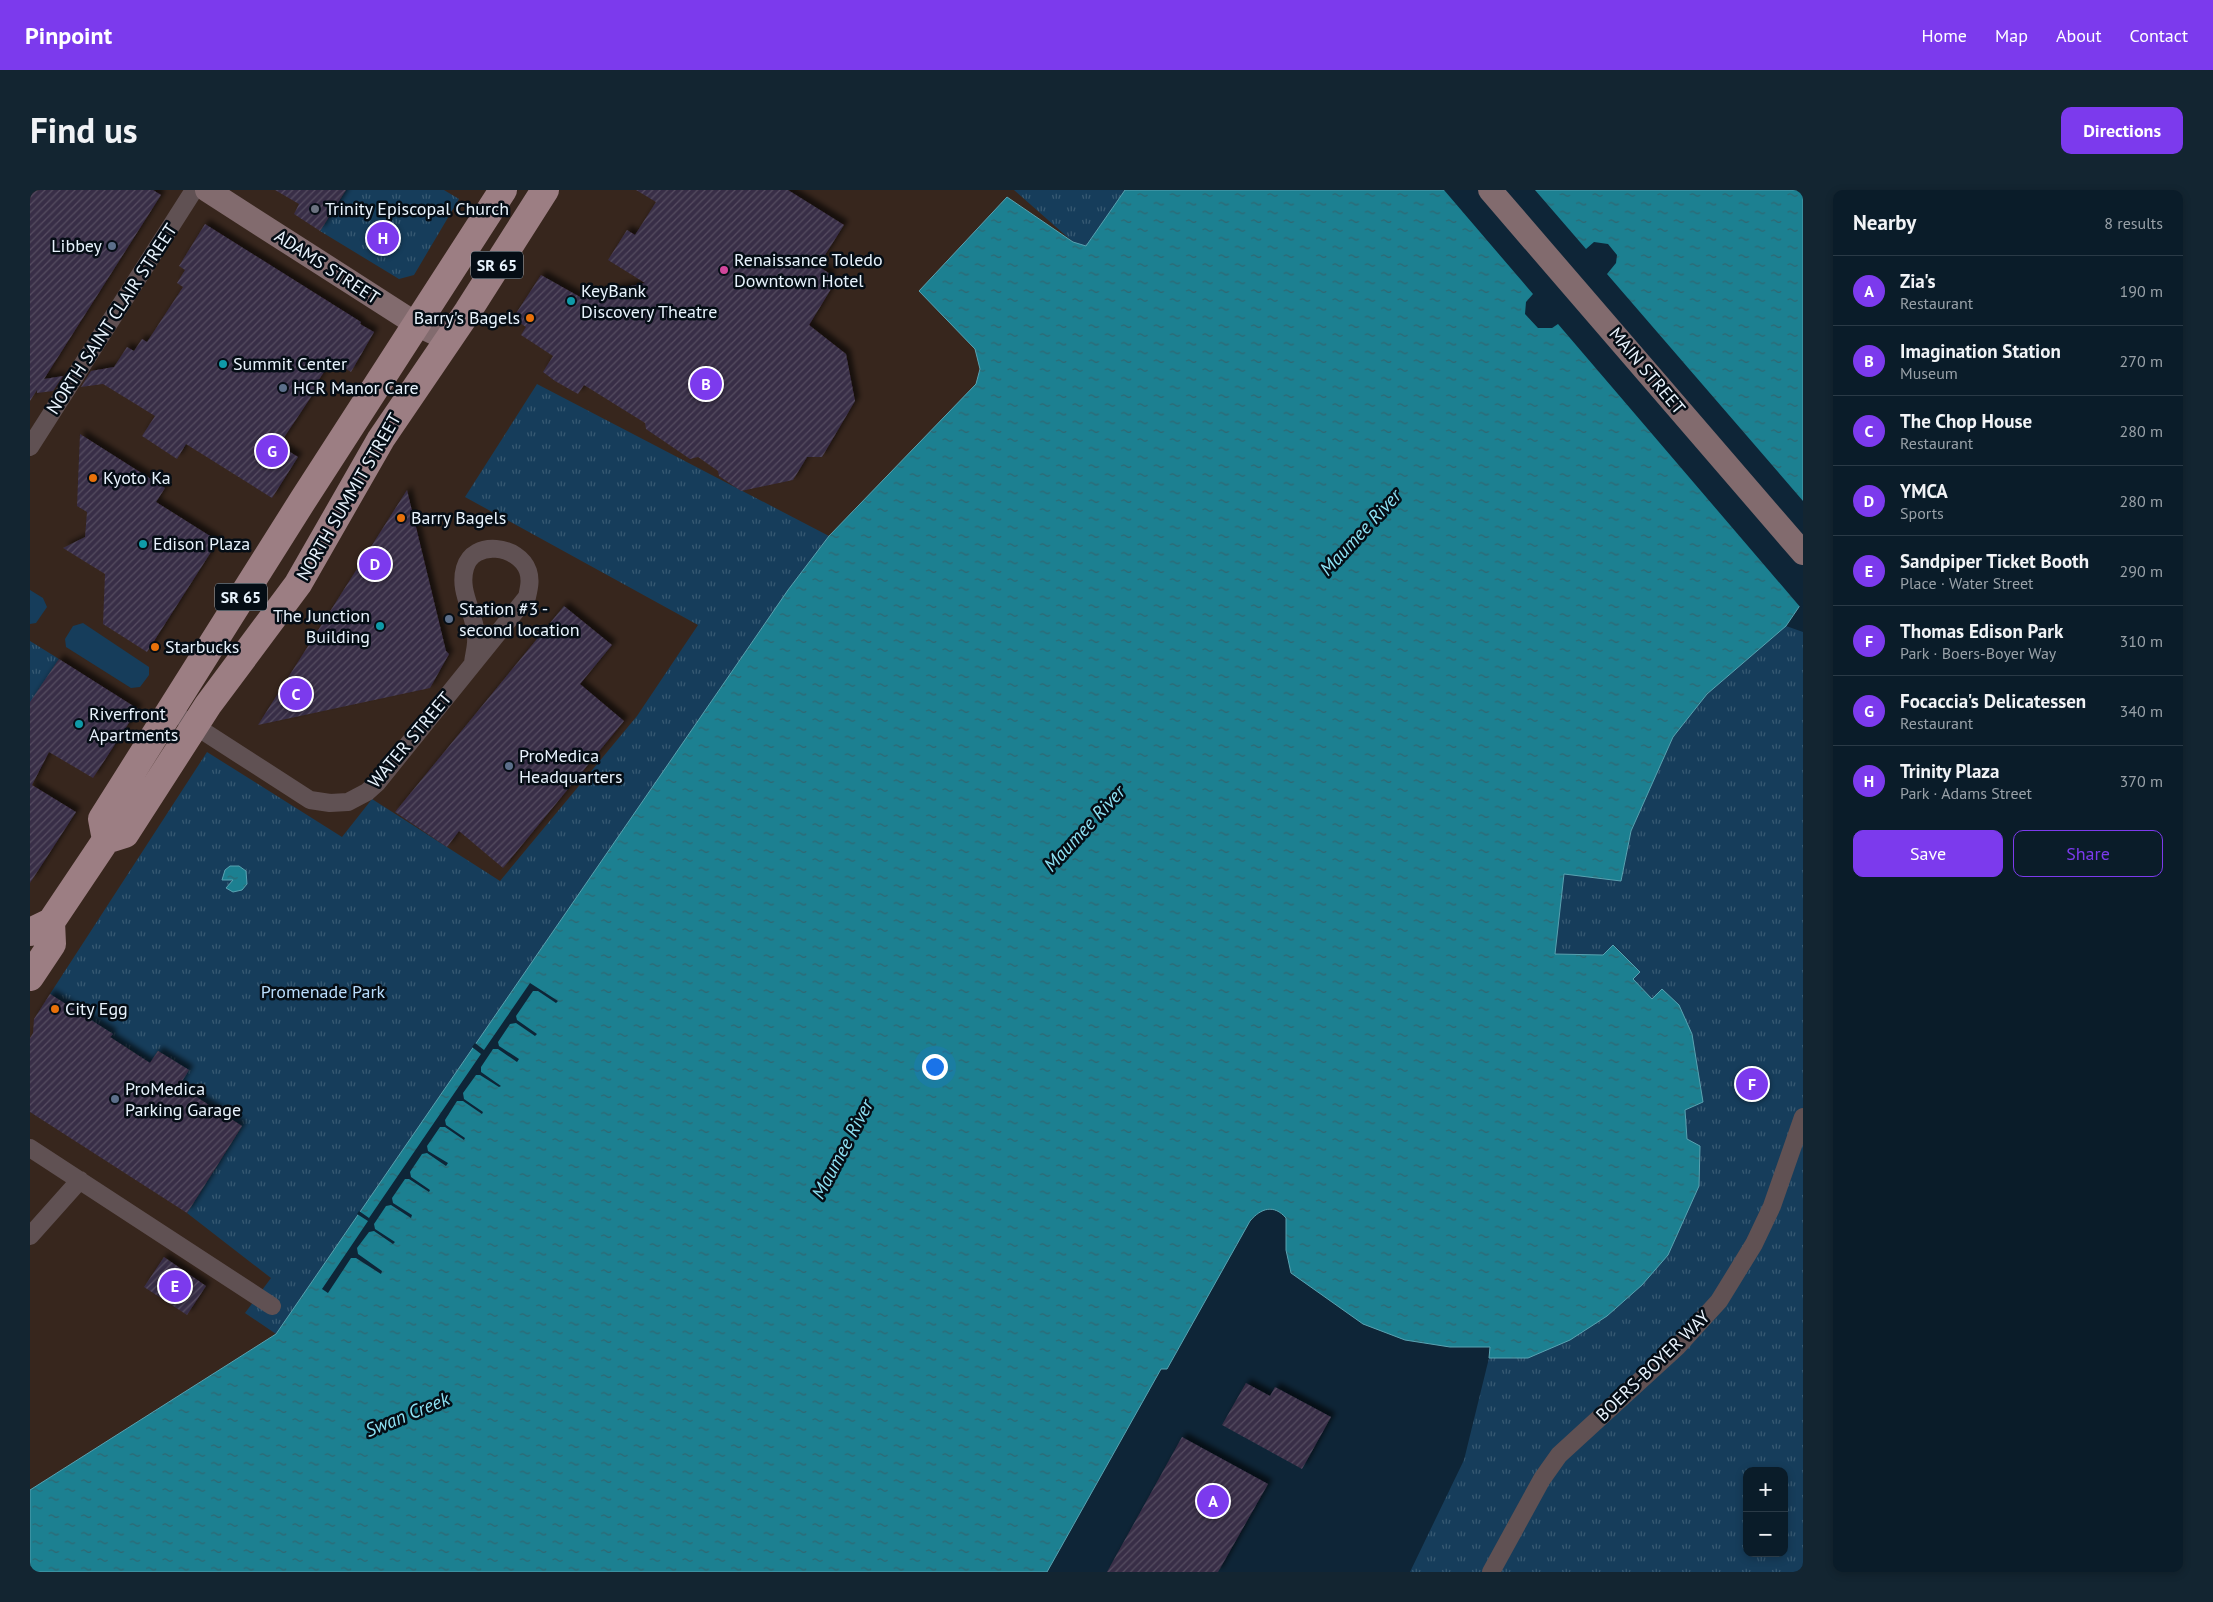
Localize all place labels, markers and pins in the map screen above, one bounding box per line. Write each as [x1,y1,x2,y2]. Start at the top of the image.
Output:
place label: Trinity Episcopal Church [325,197,509,220]
marker: Trinity Episcopal Church [309,203,321,215]
pin: H [367,219,399,257]
place label: Libbey [51,234,103,257]
marker: Libbey [106,240,118,252]
place label: Renaissance Toledo Downtown Hotel [734,248,883,292]
marker: Renaissance Toledo Downtown Hotel [718,264,730,276]
place label: KeyBank Discovery Theatre [581,279,717,323]
marker: KeyBank Discovery Theatre [565,295,577,307]
place label: Barry's Bagels [414,306,520,329]
marker: Barry's Bagels [524,312,536,324]
place label: Summit Center [233,352,347,375]
marker: Summit Center [217,358,229,370]
pin: B [690,365,722,403]
place label: HCR Manor Care [293,376,419,399]
marker: HCR Manor Care [277,382,289,394]
pin: G [256,432,288,470]
place label: Kyoto Ka [103,466,171,489]
marker: Kyoto Ka [87,472,99,484]
place label: Barry Bagels [411,506,506,529]
marker: Barry Bagels [395,512,407,524]
place label: Edison Plaza [153,532,250,555]
marker: Edison Plaza [137,538,149,550]
pin: D [359,545,391,583]
place label: Station #3 - second location [459,597,580,641]
place label: The Junction Building [273,604,370,648]
marker: Station #3 - second location [443,613,455,625]
marker: The Junction Building [374,620,386,632]
place label: Starbucks [165,635,239,658]
marker: Starbucks [149,641,161,653]
pin: C [280,675,312,713]
place label: Riverfront Apartments [89,702,178,746]
marker: Riverfront Apartments [73,718,85,730]
place label: ProMedica Headquarters [519,744,623,788]
marker: ProMedica Headquarters [503,760,515,772]
place label: City Egg [65,997,128,1020]
marker: City Egg [49,1003,61,1015]
pin: F [1736,1065,1768,1103]
place label: ProMedica Parking Garage [125,1077,241,1121]
marker: ProMedica Parking Garage [109,1093,121,1105]
pin: E [159,1267,191,1305]
pin: A [1197,1482,1229,1520]

